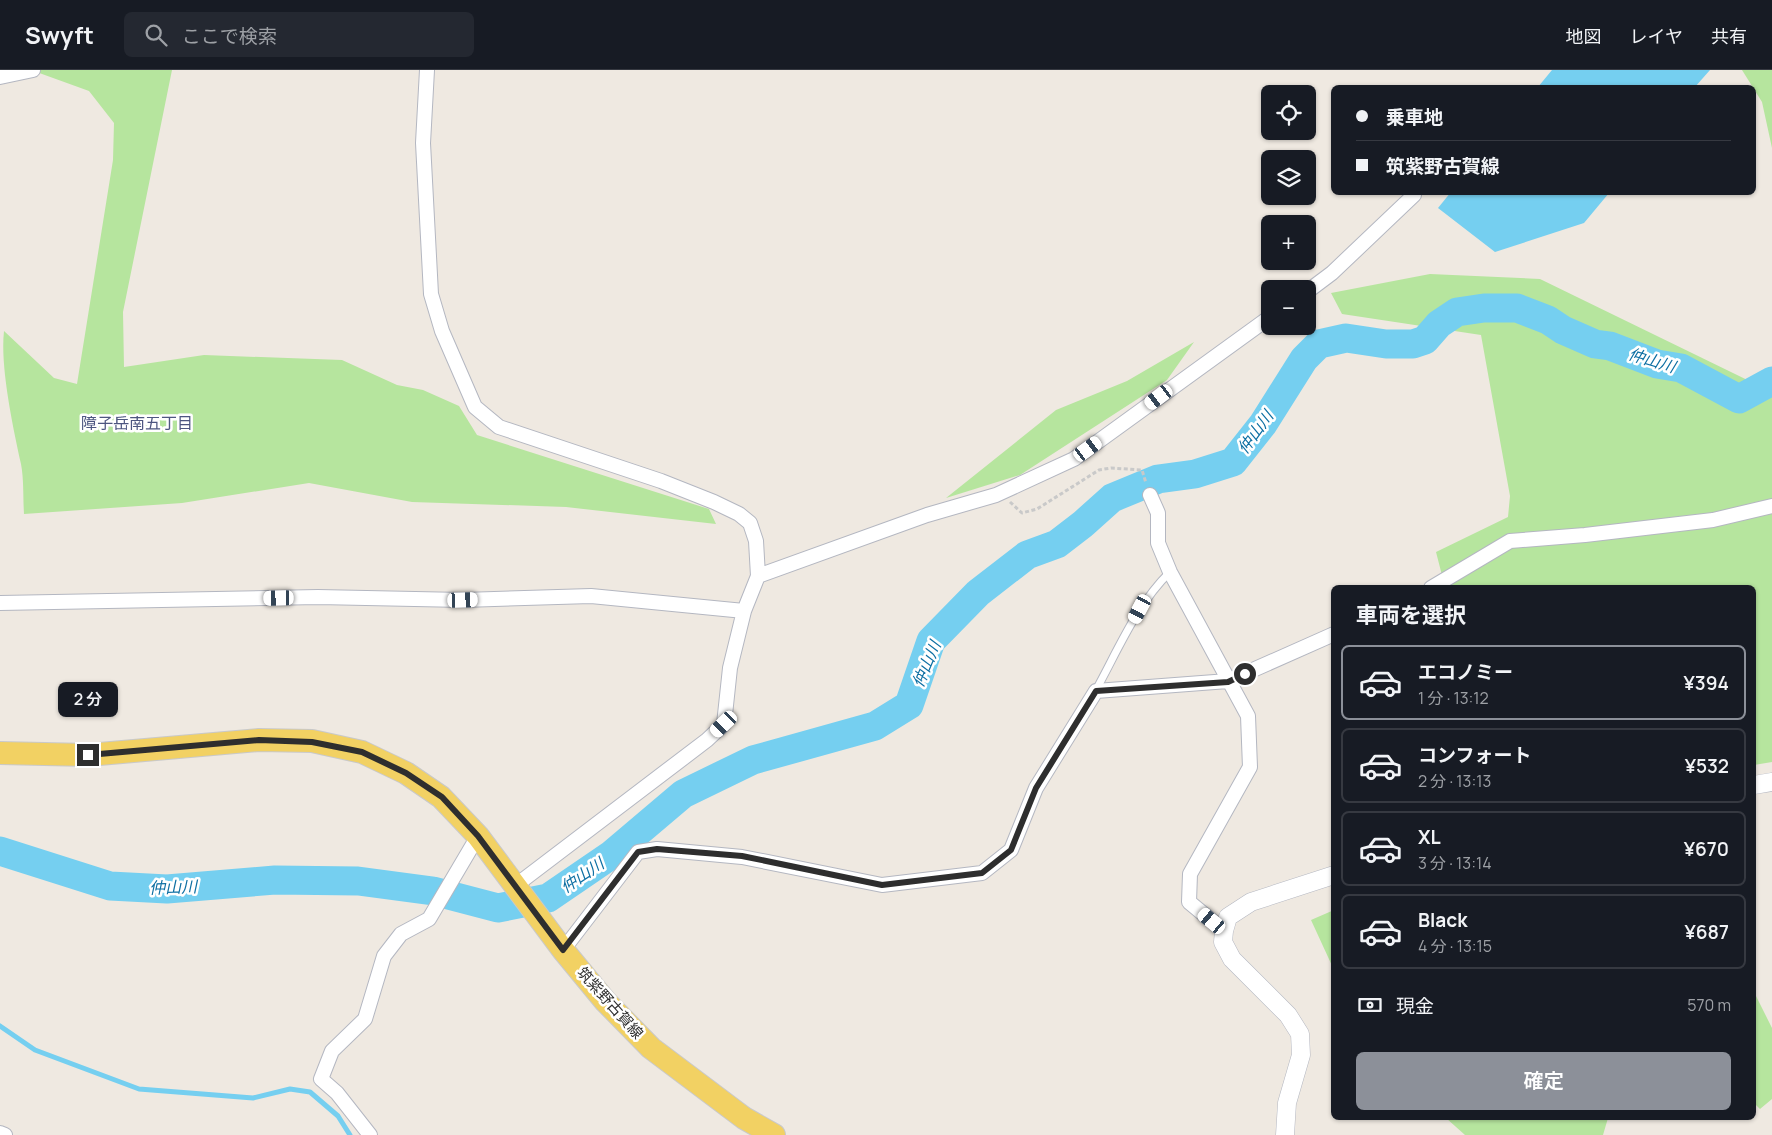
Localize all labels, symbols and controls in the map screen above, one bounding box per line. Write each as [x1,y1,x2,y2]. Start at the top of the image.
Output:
search box [124,12,474,57]
text: Swyft [25,18,94,51]
icon: search [142,21,170,49]
text: ここで検索 [182,23,277,49]
text: 地図 [1566,24,1602,48]
text: レイヤ [1630,24,1683,48]
text: 共有 [1711,24,1747,48]
map controls [1261,85,1316,335]
button: locate [1261,85,1316,140]
text: 乗車地 [1386,104,1443,130]
button: layers [1261,150,1316,205]
text: 筑紫野古賀線 [1386,153,1500,179]
button: + [1261,215,1316,270]
button: − [1261,280,1316,335]
water label: 仲山川 [1626,342,1680,378]
car [1142,382,1175,412]
water label: 仲山川 [1232,405,1279,458]
district label: 障子岳南五丁目 [81,412,193,434]
car [1071,434,1104,464]
car [263,590,294,606]
car [447,592,478,608]
car [1126,592,1153,626]
text: 車両を選択 [1356,600,1466,630]
water label: 仲山川 [906,636,946,690]
text: エコノミー [1418,659,1513,685]
icon: car [1358,660,1403,705]
route start [1234,663,1256,685]
text: ¥394 [1684,670,1729,696]
callout: 2 分 [58,682,118,718]
text: 1 分 · 13:12 [1418,687,1489,709]
text: 2 分 [74,688,102,710]
car [707,708,740,740]
text: コンフォート [1418,742,1531,768]
icon: car [1358,743,1403,788]
route end [77,744,99,766]
text: ¥532 [1685,753,1729,779]
text: 2 分 · 13:13 [1418,770,1491,792]
text: XL [1418,824,1441,850]
icon: car [1358,826,1403,871]
text: ¥670 [1684,836,1729,862]
water label: 仲山川 [556,851,610,898]
text: 3 分 · 13:14 [1418,852,1492,874]
water label: 仲山川 [149,875,199,899]
car [1195,906,1228,936]
text: Black [1418,907,1467,933]
icon: car [1358,909,1403,954]
text: ¥687 [1685,919,1729,945]
text: 4 分 · 13:15 [1418,935,1492,957]
street label: 筑紫野古賀線 [572,962,648,1043]
icon: cash [1356,991,1384,1019]
text: 現金 [1396,993,1434,1019]
text: 570 m [1687,994,1731,1016]
button: 確定 [1356,1052,1731,1110]

